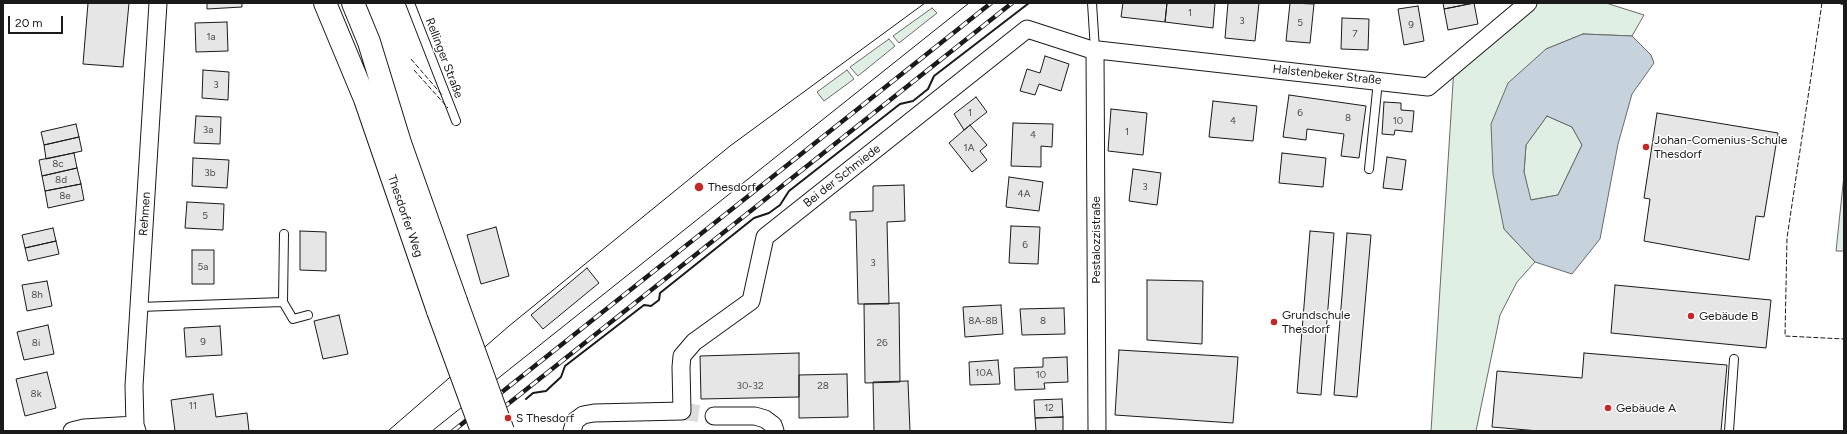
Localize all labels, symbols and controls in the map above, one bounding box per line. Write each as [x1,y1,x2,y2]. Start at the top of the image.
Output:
house number: 1 [1188,7,1192,19]
scale bar [10,8,65,34]
house number: 3 [1239,15,1245,27]
text: 20 m [15,16,43,30]
street label: Rellinger Straße [422,16,466,100]
house number: 5 [1297,17,1303,29]
house number: 9 [1408,19,1414,31]
house number: 7 [1352,28,1358,40]
house number: 1a [206,31,216,43]
street label: Halstenbeker Straße [1272,62,1382,88]
house number: 3 [213,79,219,91]
house number: 1 [968,107,972,119]
house number: 6 [1297,107,1303,119]
house number: 8 [1345,112,1351,124]
house number: 4 [1230,115,1236,127]
house number: 10 [1393,115,1403,127]
house number: 3a [203,124,213,136]
house number: 1 [1125,126,1129,138]
house number: 4 [1030,129,1036,141]
place label: Johan-Comenius-Schule Thesdorf [1654,133,1787,161]
street label: Bei der Schmiede [801,141,883,211]
house number: 1A [964,142,974,154]
marker: Johan-Comenius-Schule Thesdorf [1641,142,1651,152]
house number: 8c [52,158,64,170]
house number: 3b [204,167,216,179]
street label: Thesdorfer Weg [384,173,426,259]
house number: 8d [55,174,67,186]
place label: Thesdorf [708,180,756,194]
marker: Thesdorf [693,181,705,193]
house number: 3 [1142,181,1148,193]
house number: 4A [1018,188,1030,200]
house number: 8e [59,190,71,202]
street label: Rehmen [136,191,154,237]
street label: Pestalozzistraße [1089,196,1103,284]
house number: 5 [202,210,208,222]
house number: 6 [1022,239,1028,251]
house number: 3 [870,257,876,269]
house number: 5a [198,261,208,273]
house number: 8h [31,289,43,301]
place label: Grundschule Thesdorf [1282,308,1350,336]
place label: Gebäude B [1699,309,1758,323]
marker: Gebäude B [1686,311,1696,321]
house number: 8A-8B [968,315,998,327]
house number: 8 [1040,315,1046,327]
marker: Grundschule Thesdorf [1269,317,1279,327]
house number: 9 [200,336,206,348]
house number: 8i [32,337,40,349]
house number: 26 [876,337,888,349]
house number: 10A [975,367,993,379]
house number: 10 [1036,369,1046,381]
house number: 30-32 [736,380,764,392]
house number: 28 [817,380,829,392]
house number: 8k [31,388,41,400]
house number: 11 [189,400,197,412]
place label: Gebäude A [1616,401,1676,415]
house number: 12 [1044,402,1054,414]
marker: Gebäude A [1603,403,1613,413]
place label: S Thesdorf [516,411,574,425]
marker: S Thesdorf [503,413,513,423]

